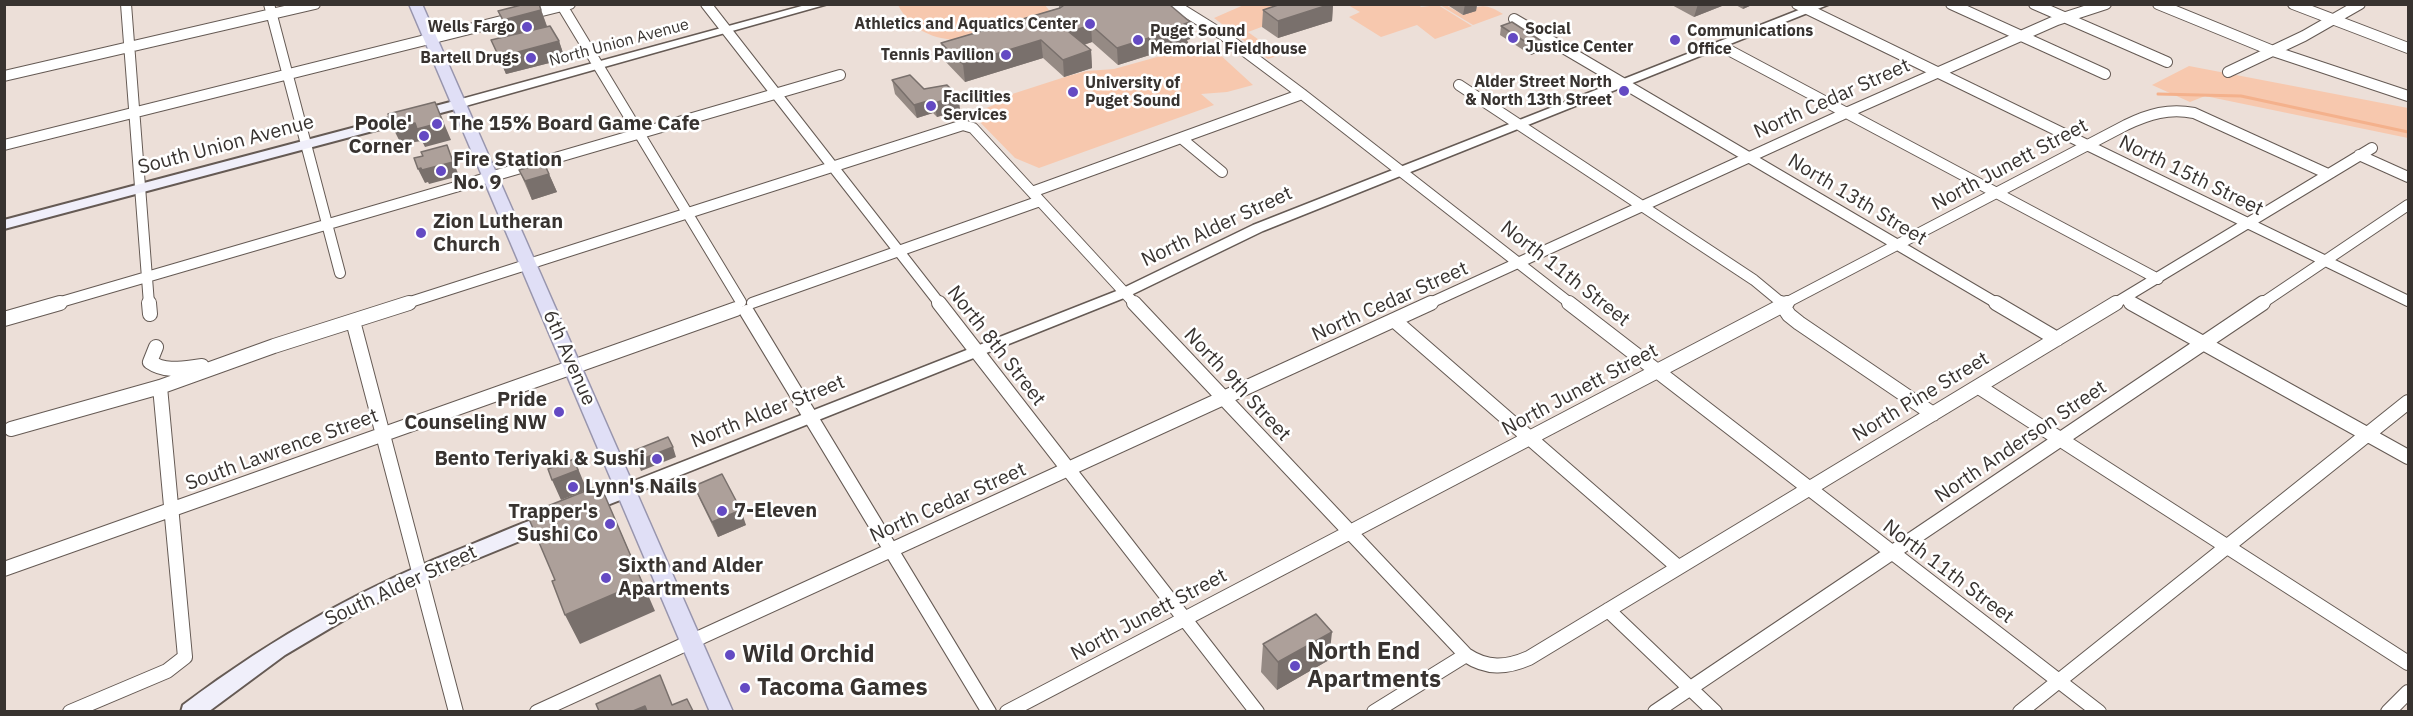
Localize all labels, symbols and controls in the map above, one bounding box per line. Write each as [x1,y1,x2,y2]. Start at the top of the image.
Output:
place label: Athletics and Aquatics Center [854,14,1078,34]
street label: North Union Avenue [547,15,691,71]
place label: Wells Fargo [428,17,515,37]
marker: Athletics and Aquatics Center [1083,17,1097,31]
place label: Social Justice Center [1525,19,1634,57]
marker: Wells Fargo [520,20,534,34]
place label: Puget Sound Memorial Fieldhouse [1150,21,1307,59]
place label: Communications Office [1687,21,1813,59]
marker: Social Justice Center [1506,31,1520,45]
marker: Puget Sound Memorial Fieldhouse [1131,33,1145,47]
marker: Communications Office [1668,33,1682,47]
place label: Tennis Pavilion [881,45,994,65]
place label: Bartell Drugs [420,48,519,68]
marker: Tennis Pavilion [999,48,1013,62]
marker: Bartell Drugs [524,51,538,65]
street label: North Cedar Street [1750,54,1914,144]
place label: Alder Street North & North 13th Street [1465,72,1612,110]
place label: University of Puget Sound [1085,73,1180,111]
marker: Alder Street North & North 13th Street [1617,84,1631,98]
marker: University of Puget Sound [1066,85,1080,99]
place label: Facilities Services [943,87,1011,125]
marker: Facilities Services [924,99,938,113]
street label: South Union Avenue [135,110,317,180]
place label: Poole' Corner [348,112,412,159]
place label: The 15% Board Game Cafe [449,112,700,136]
street label: North Junett Street [1928,114,2092,216]
marker: The 15% Board Game Cafe [430,117,444,131]
marker: Poole' Corner [417,129,431,143]
street label: North 15th Street [2115,131,2267,221]
place label: Fire Station No. 9 [453,148,562,195]
street label: North 13th Street [1783,149,1931,251]
marker: Fire Station No. 9 [434,164,448,178]
street label: North Alder Street [1138,182,1296,272]
place label: Zion Lutheran Church [433,210,563,257]
street label: North 11th Street [1495,216,1635,332]
marker: Zion Lutheran Church [414,226,428,240]
street label: North Cedar Street [1308,257,1472,347]
street label: North 8th Street [942,281,1050,411]
street label: 6th Avenue [537,307,601,409]
street label: North 9th Street [1178,323,1296,447]
street label: North Junett Street [1498,339,1662,441]
street label: North Pine Street [1848,347,1994,447]
street label: North Alder Street [688,370,848,454]
street label: North Anderson Street [1931,376,2111,508]
place label: Pride Counseling NW [404,388,547,435]
street label: South Lawrence Street [182,404,382,496]
marker: Pride Counseling NW [552,405,566,419]
place label: Bento Teriyaki & Sushi [434,447,645,471]
marker: Bento Teriyaki & Sushi [650,452,664,466]
street label: North Cedar Street [866,458,1030,548]
place label: Lynn's Nails [585,475,697,499]
marker: Lynn's Nails [566,480,580,494]
place label: 7-Eleven [734,499,817,523]
place label: Trapper's Sushi Co [508,500,598,547]
marker: 7-Eleven [715,504,729,518]
street label: North 11th Street [1878,515,2018,629]
marker: Trapper's Sushi Co [603,517,617,531]
street label: South Alder Street [321,540,481,632]
place label: Sixth and Alder Apartments [618,554,763,601]
street label: North Junett Street [1067,564,1231,666]
marker: Sixth and Alder Apartments [599,571,613,585]
place label: North End Apartments [1307,638,1441,694]
place label: Wild Orchid [742,641,875,669]
marker: Wild Orchid [723,648,737,662]
marker: North End Apartments [1288,659,1302,673]
place label: Tacoma Games [757,674,928,702]
marker: Tacoma Games [738,681,752,695]

